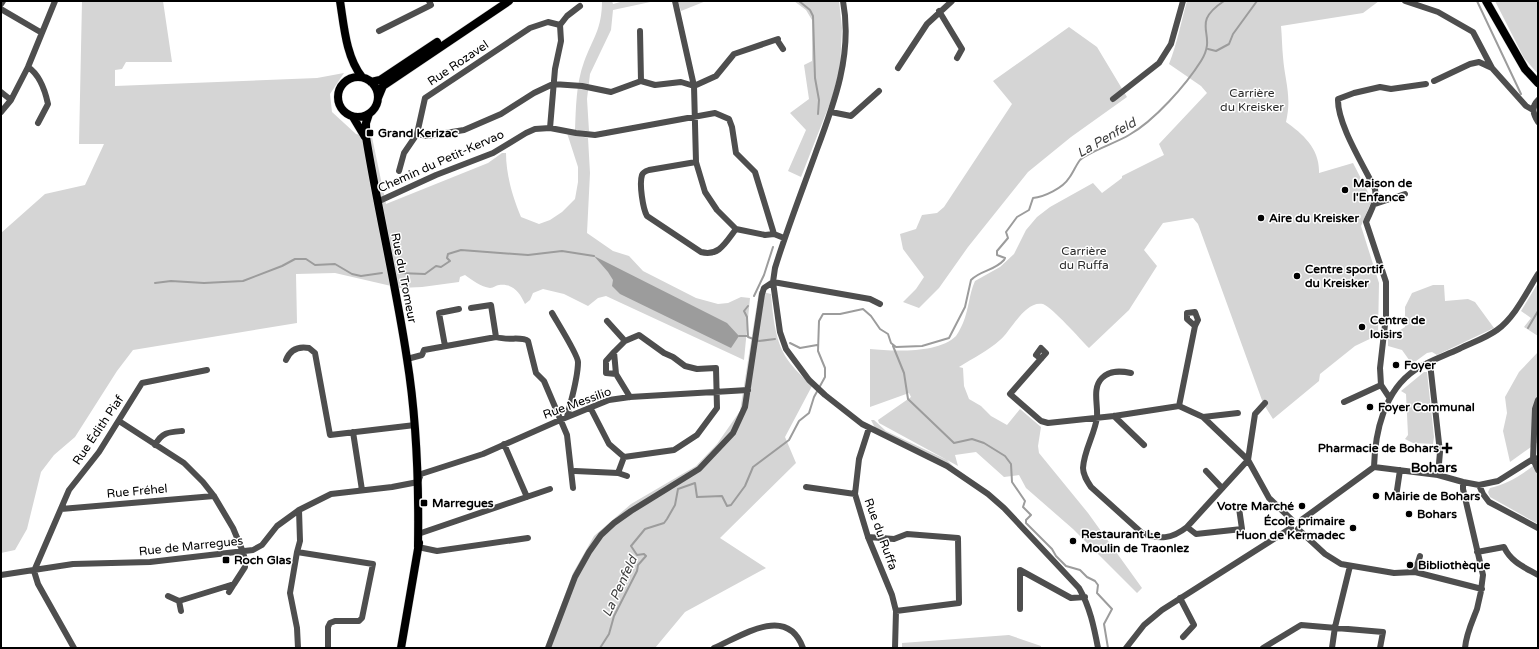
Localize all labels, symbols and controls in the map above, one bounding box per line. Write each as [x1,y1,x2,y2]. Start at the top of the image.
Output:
street label: Rue Rozavel [425,38,491,88]
park label: Carrière du Kreisker [1220,86,1284,114]
water label: La Penfeld [1074,114,1140,161]
place label: Grand Kerizac [378,126,459,140]
street label: Chemin du Petit-Kervao [376,127,506,195]
marker: Grand Kerizac [365,128,375,138]
place label: Maison de l'Enfance [1353,176,1412,204]
marker: Maison de l'Enfance [1340,185,1350,195]
place label: Aire du Kreisker [1269,211,1359,225]
marker: Aire du Kreisker [1256,213,1266,223]
street label: Rue du Tromeur [388,232,420,325]
park label: Carrière du Ruffa [1059,244,1109,272]
place label: Centre sportif du Kreisker [1305,262,1384,290]
marker: Centre sportif du Kreisker [1292,271,1302,281]
place label: Centre de loisirs [1370,313,1426,341]
marker: Centre de loisirs [1357,322,1367,332]
place label: Foyer [1404,358,1436,373]
marker: Foyer [1391,360,1401,370]
street label: Rue Messilio [541,384,613,422]
street label: Rue Édith Piaf [70,392,127,467]
place label: Foyer Communal [1378,400,1475,415]
marker: Foyer Communal [1365,402,1375,412]
place label: Pharmacie de Bohars [1318,441,1439,455]
marker: Pharmacie de Bohars [1442,443,1452,453]
district label: Bohars [1411,459,1458,476]
street label: Rue Fréhel [106,481,168,501]
place label: Mairie de Bohars [1384,489,1481,503]
marker: Mairie de Bohars [1371,491,1381,501]
place label: Marregues [432,496,494,511]
street label: Rue du Ruffa [862,496,900,572]
marker: Marregues [419,498,429,508]
place label: Votre Marché [1217,499,1294,513]
marker: Votre Marché [1297,501,1307,511]
place label: Bohars [1417,507,1457,521]
marker: Bohars [1404,509,1414,519]
place label: École primaire Huon de Kermadec [1236,514,1346,542]
marker: École primaire Huon de Kermadec [1348,523,1358,533]
place label: Restaurant Le Moulin de Traonlez [1081,527,1189,555]
street label: Rue de Marregues [138,534,244,558]
marker: Restaurant Le Moulin de Traonlez [1068,536,1078,546]
water label: La Penfeld [599,552,642,619]
place label: Roch Glas [234,553,291,567]
marker: Roch Glas [221,555,231,565]
place label: Bibliothèque [1418,558,1491,573]
marker: Bibliothèque [1405,560,1415,570]

